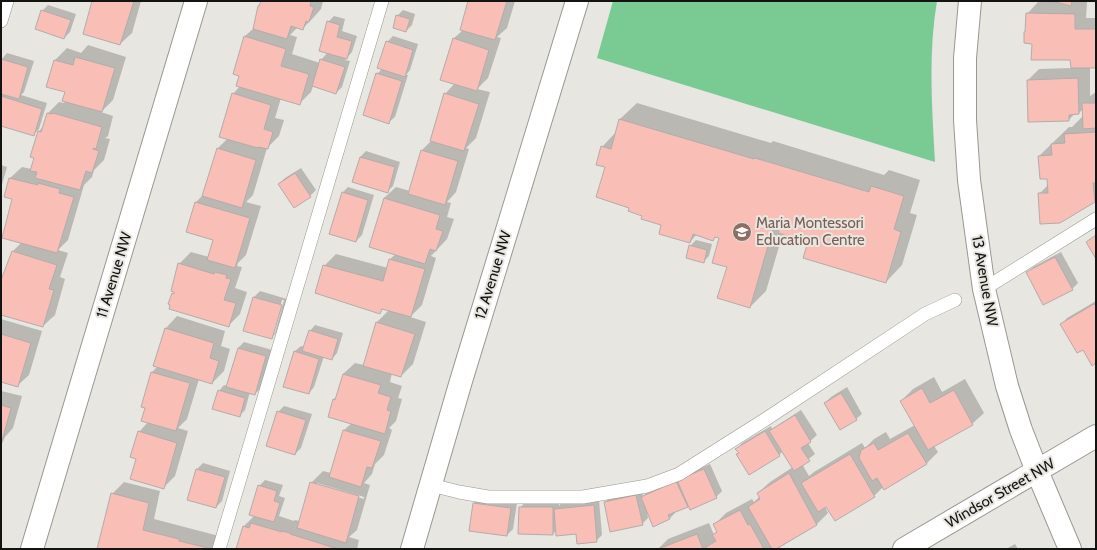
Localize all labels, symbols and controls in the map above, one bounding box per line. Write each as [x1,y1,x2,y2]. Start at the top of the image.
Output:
place label: Maria Montessori Education Centre [756,214,865,249]
school or university icon: Maria Montessori Education Centre [731,221,753,243]
street label: 12 Avenue NW [471,228,515,322]
street label: 11 Avenue NW [92,229,136,320]
street label: 13 Avenue NW [968,234,1002,329]
street label: Windsor Street NW [942,454,1059,532]

